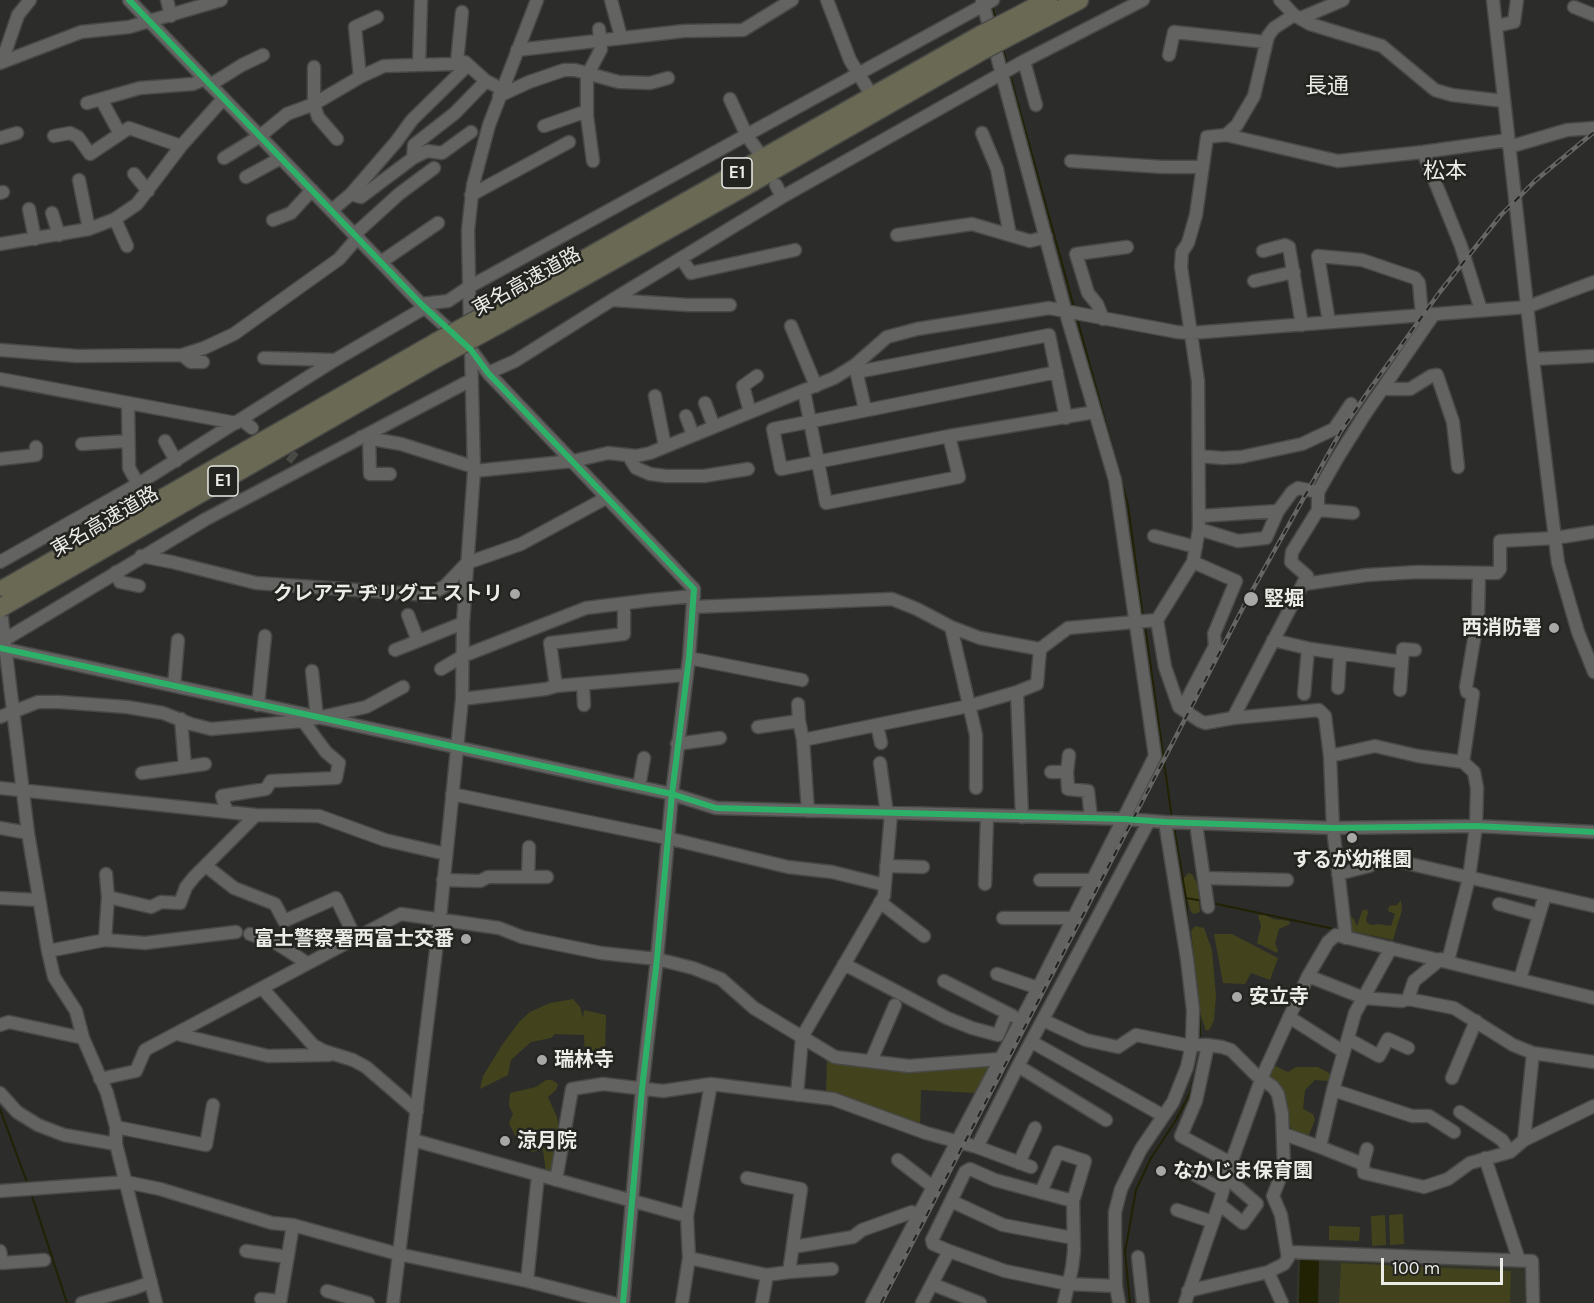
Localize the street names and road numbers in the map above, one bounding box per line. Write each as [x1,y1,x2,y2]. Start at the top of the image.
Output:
road number: E1 [722,158,752,188]
street label: 東名高速道路 [469,242,585,322]
road number: E1 [208,466,238,496]
street label: 東名高速道路 [47,482,163,562]

